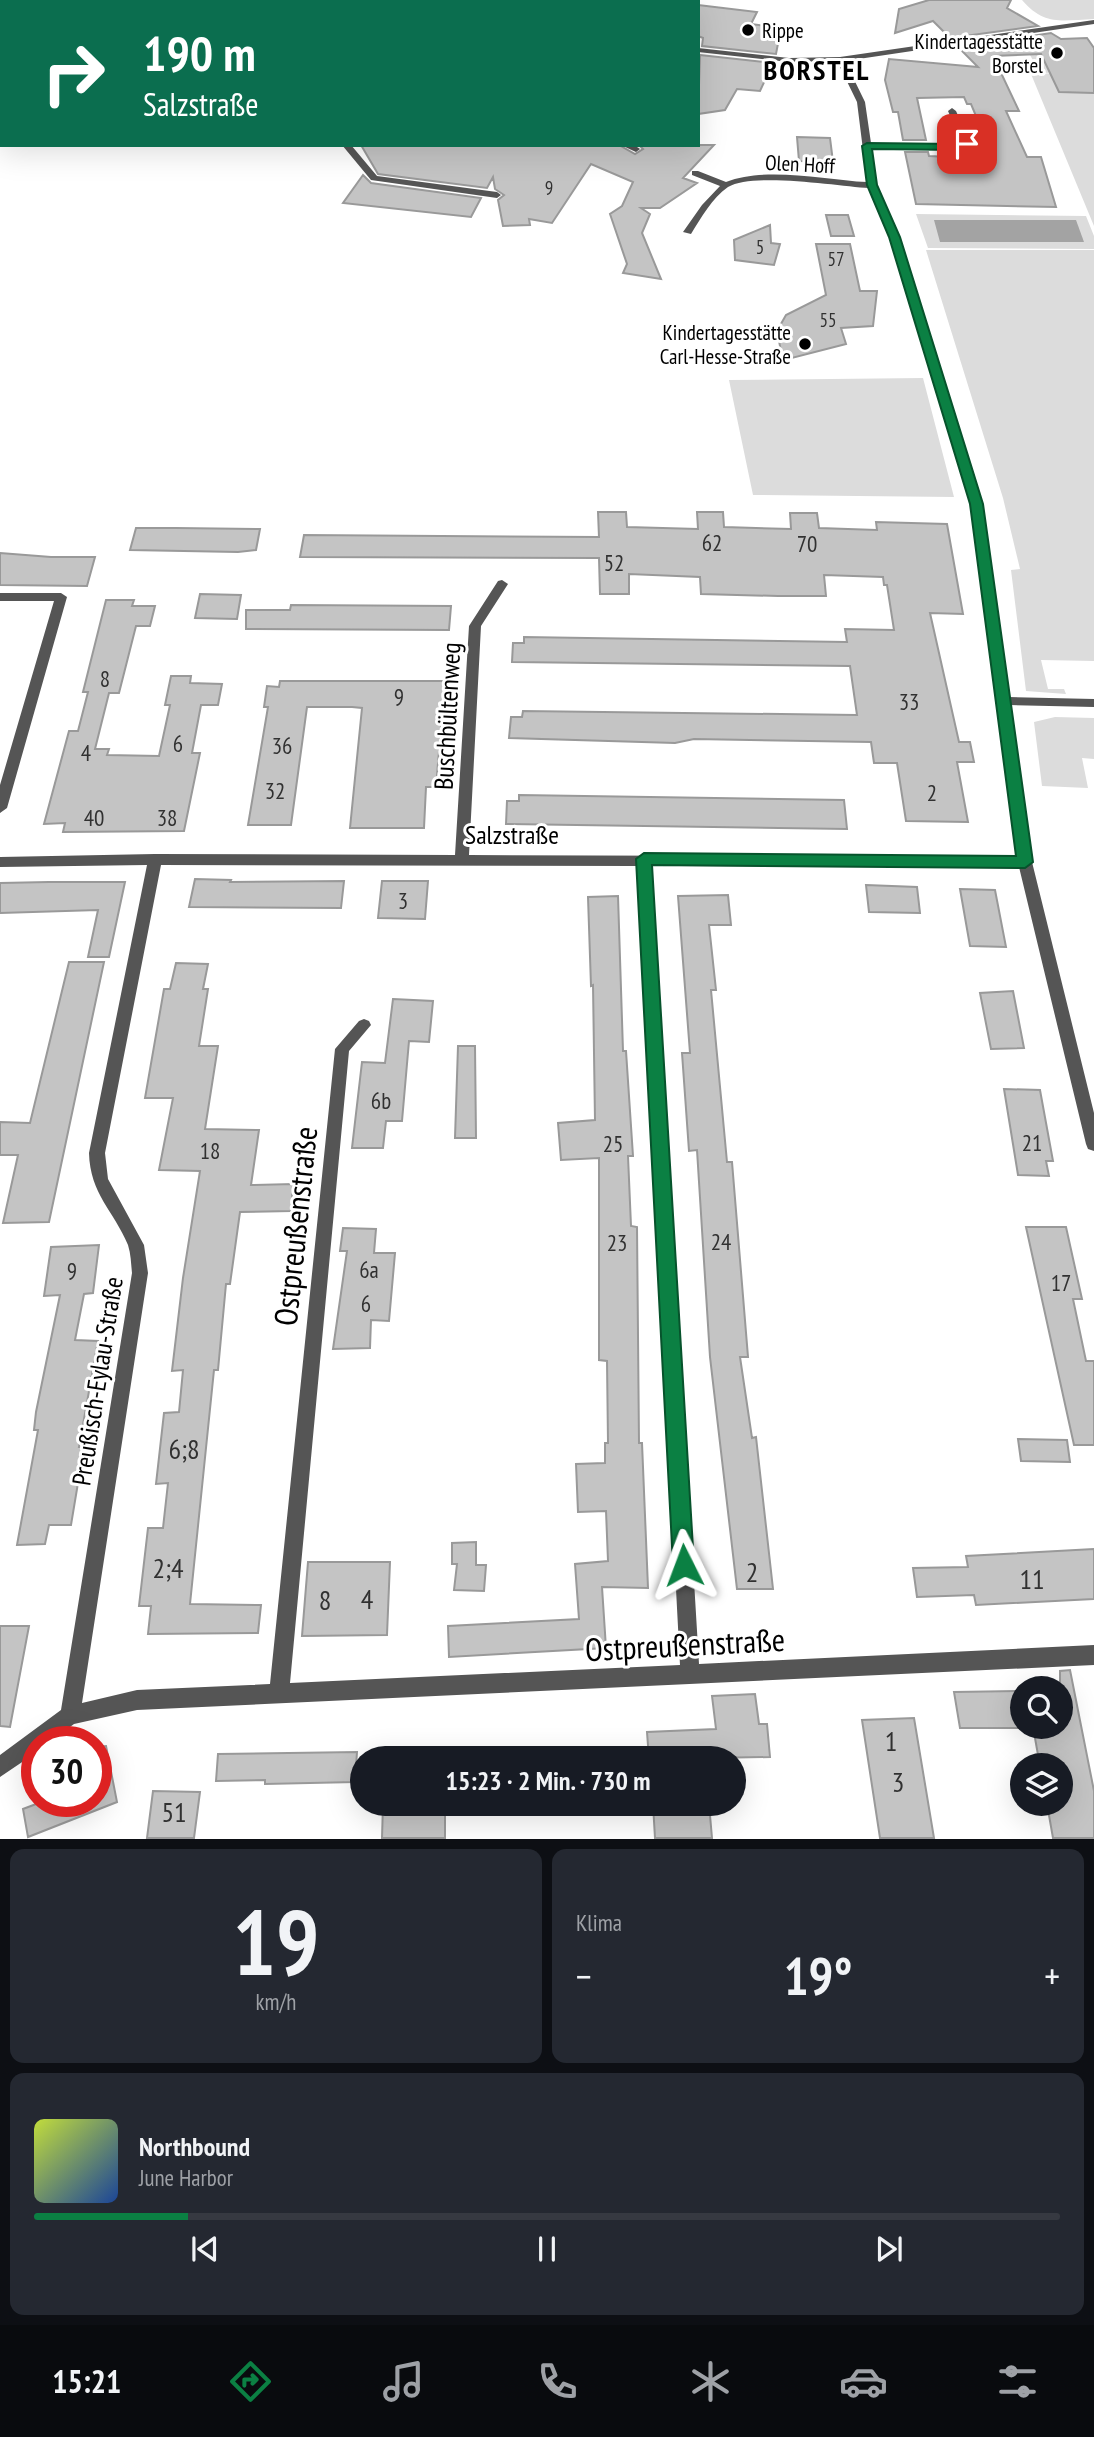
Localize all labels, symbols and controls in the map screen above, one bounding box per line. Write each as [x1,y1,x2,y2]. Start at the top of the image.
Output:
place label: Rippe [762,17,804,44]
text: 190 m [143,21,256,85]
marker: Rippe [740,22,756,38]
icon: right [28,28,119,119]
place label: Kindertagesstätte Borstel [915,28,1043,79]
marker: Kindertagesstätte Borstel [1049,45,1065,61]
district label: BORSTEL [764,51,870,88]
text: Salzstraße [143,83,259,125]
pin [937,114,997,174]
icon: arrive [948,125,986,163]
street label: Olen Hoff [764,149,836,179]
house number: 9 [545,176,553,200]
house number: 5 [756,235,764,259]
house number: 57 [827,247,845,271]
house number: 55 [819,308,837,332]
place label: Kindertagesstätte Carl-Hesse-Straße [660,319,791,370]
marker: Kindertagesstätte Carl-Hesse-Straße [797,336,813,352]
house number: 62 [702,528,722,557]
house number: 70 [797,529,817,558]
house number: 52 [604,548,624,577]
street label: Buschbültenweg [427,641,467,791]
house number: 8 [100,664,110,693]
house number: 9 [394,682,404,711]
house number: 33 [899,687,919,716]
house number: 6 [173,729,183,758]
house number: 36 [272,731,292,760]
house number: 4 [81,738,91,767]
house number: 32 [265,776,285,805]
house number: 2 [927,778,937,807]
house number: 40 [84,803,104,832]
house number: 38 [157,803,177,832]
street label: Salzstraße [465,818,559,851]
house number: 3 [398,886,408,915]
house number: 6b [371,1086,391,1115]
street label: Ostpreußenstraße [264,1124,326,1328]
house number: 21 [1022,1128,1042,1157]
house number: 25 [603,1129,623,1158]
house number: 18 [200,1136,220,1165]
house number: 24 [711,1227,731,1256]
house number: 23 [607,1228,627,1257]
house number: 6a [359,1255,379,1284]
house number: 9 [67,1256,77,1285]
house number: 17 [1051,1268,1071,1297]
street label: Preußisch-Eylau-Straße [64,1274,130,1488]
house number: 6 [361,1289,371,1318]
house number: 6;8 [168,1430,200,1467]
position arrow [647,1528,721,1602]
house number: 2;4 [152,1549,184,1586]
house number: 2 [746,1553,758,1590]
house number: 11 [1019,1560,1045,1597]
house number: 4 [361,1580,374,1617]
house number: 8 [319,1581,331,1618]
street label: Ostpreußenstraße [584,1618,786,1670]
map controls [1010,1676,1073,1816]
button: search [1010,1676,1073,1739]
house number: 1 [885,1722,897,1759]
speed limit sign: 30 [21,1726,112,1817]
button: layers [1010,1753,1073,1816]
house number: 3 [892,1763,904,1800]
text: 15:23 · 2 Min. · 730 m [446,1764,650,1797]
house number: 51 [161,1793,187,1830]
text: 19 [233,1882,320,2000]
text: Klima [576,1908,622,1937]
text: 19° [784,1942,852,2009]
text: − [576,1951,592,2000]
text: + [1044,1951,1060,2000]
text: km/h [256,1987,296,2016]
text: Northbound [139,2130,250,2163]
text: June Harbor [139,2163,233,2192]
icon: previous [186,2230,224,2268]
icon: pause [528,2230,566,2268]
icon: next [870,2230,908,2268]
icon: directions [226,2357,275,2406]
icon: music [379,2357,428,2406]
icon: phone [533,2357,582,2406]
icon: climate [686,2357,735,2406]
icon: car [839,2357,888,2406]
icon: filters [993,2357,1042,2406]
text: 15:21 [52,2360,121,2402]

